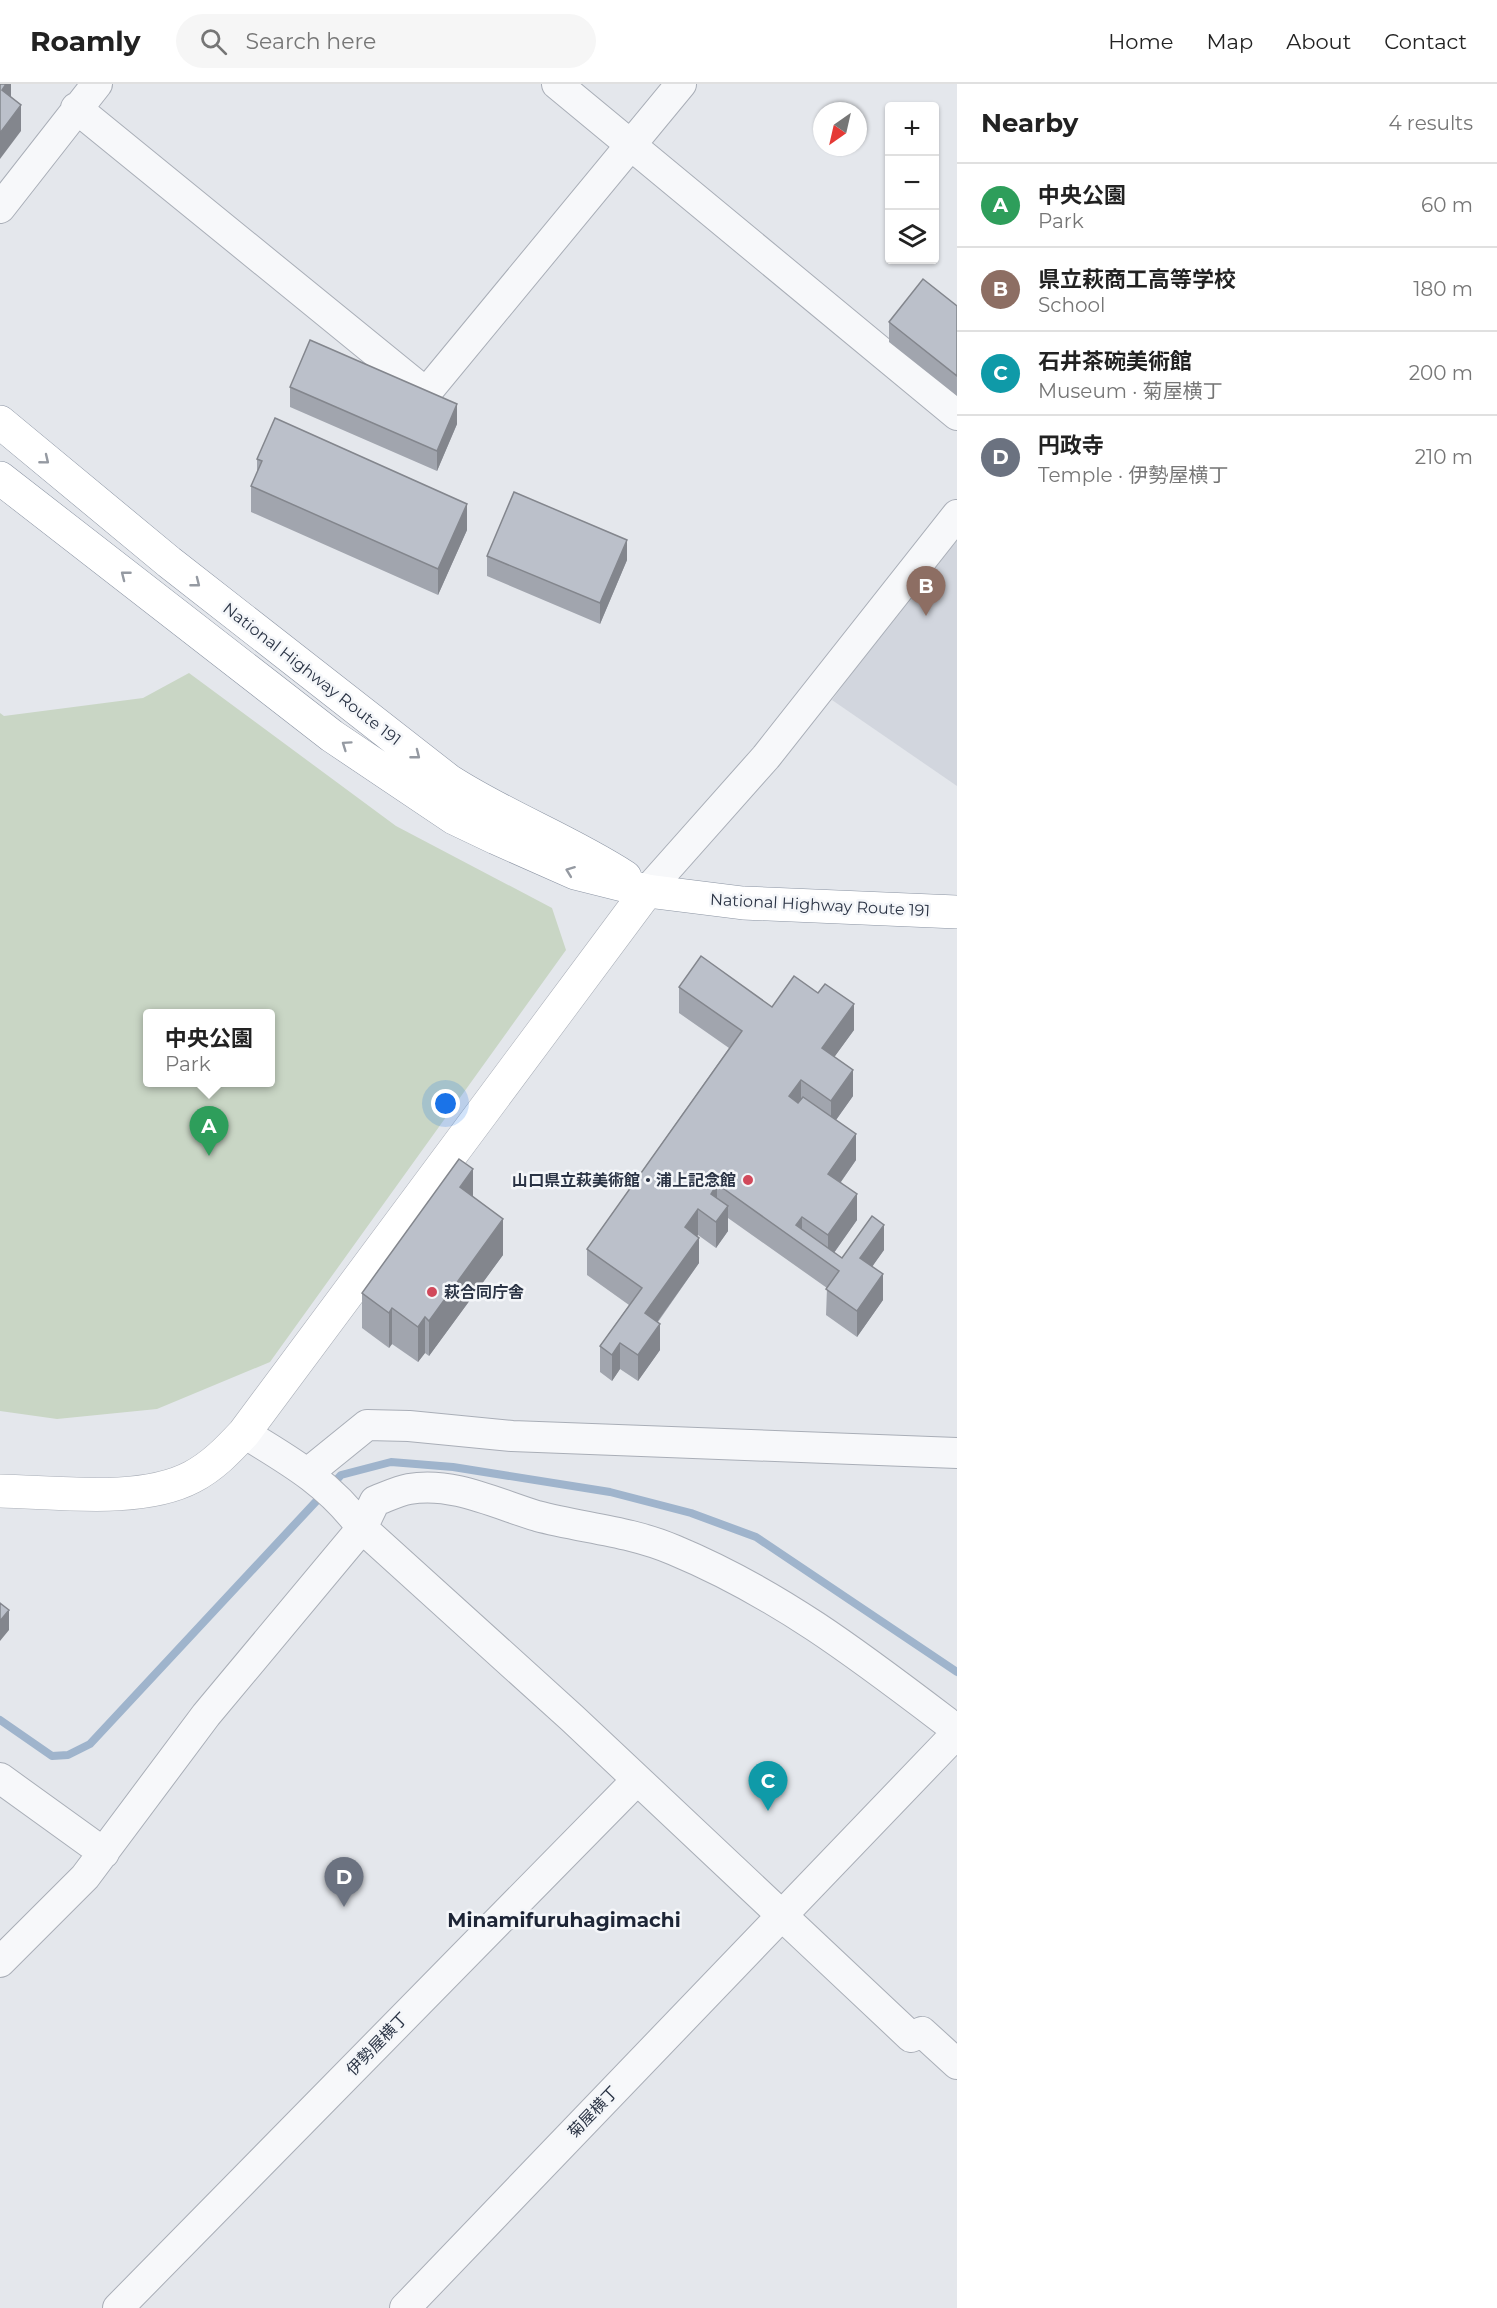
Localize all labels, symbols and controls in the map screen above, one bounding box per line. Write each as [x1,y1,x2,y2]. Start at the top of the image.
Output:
search box [176,14,596,68]
text: Roamly [30,24,140,58]
icon: search [197,25,230,58]
text: Search here [245,28,376,55]
text: Home [1108,29,1173,54]
text: Map [1206,29,1253,54]
text: About [1286,29,1351,54]
text: Contact [1384,29,1467,54]
north arrow [813,102,867,156]
map controls [885,102,939,264]
button: + [885,102,939,156]
text: Nearby [981,107,1078,139]
text: 4 results [1388,111,1473,135]
button: − [885,156,939,210]
text: 中央公園 [1038,182,1126,209]
text: A [993,193,1008,217]
text: 60 m [1421,193,1473,217]
text: Park [1038,209,1084,233]
button: layers [885,210,939,264]
text: 県立萩商工高等学校 [1038,266,1236,293]
text: B [993,277,1008,301]
text: 180 m [1413,277,1473,301]
text: School [1038,293,1105,317]
text: 石井茶碗美術館 [1038,348,1192,375]
text: C [993,361,1008,385]
text: 200 m [1409,361,1473,385]
text: Museum · 菊屋横丁 [1038,379,1223,403]
text: 円政寺 [1038,432,1104,459]
text: D [992,445,1009,469]
text: 210 m [1415,445,1473,469]
one-way arrow [38,452,49,463]
text: Temple · 伊勢屋横丁 [1038,463,1228,487]
pin: B [906,566,946,616]
one-way arrow [121,571,132,582]
one-way arrow [189,576,200,587]
street label: National Highway Route 191 [219,599,405,749]
one-way arrow [342,741,353,752]
one-way arrow [409,748,420,759]
one-way arrow [566,866,577,878]
street label: National Highway Route 191 [709,890,931,920]
popup [143,1009,275,1087]
text: 中央公園 [165,1025,253,1052]
text: Park [165,1052,211,1076]
your location [431,1089,460,1118]
pin: A [190,1106,228,1156]
place label: 山口県立萩美術館・浦上記念館 [512,1171,736,1190]
marker: 山口県立萩美術館・浦上記念館 [741,1173,755,1187]
place label: 萩合同庁舎 [444,1283,524,1302]
marker: 萩合同庁舎 [425,1285,439,1299]
pin: C [748,1762,788,1811]
pin: D [324,1858,364,1907]
district label: Minamifuruhagimachi [447,1908,681,1932]
street label: 伊勢屋横丁 [342,2009,412,2079]
street label: 菊屋横丁 [564,2082,622,2142]

